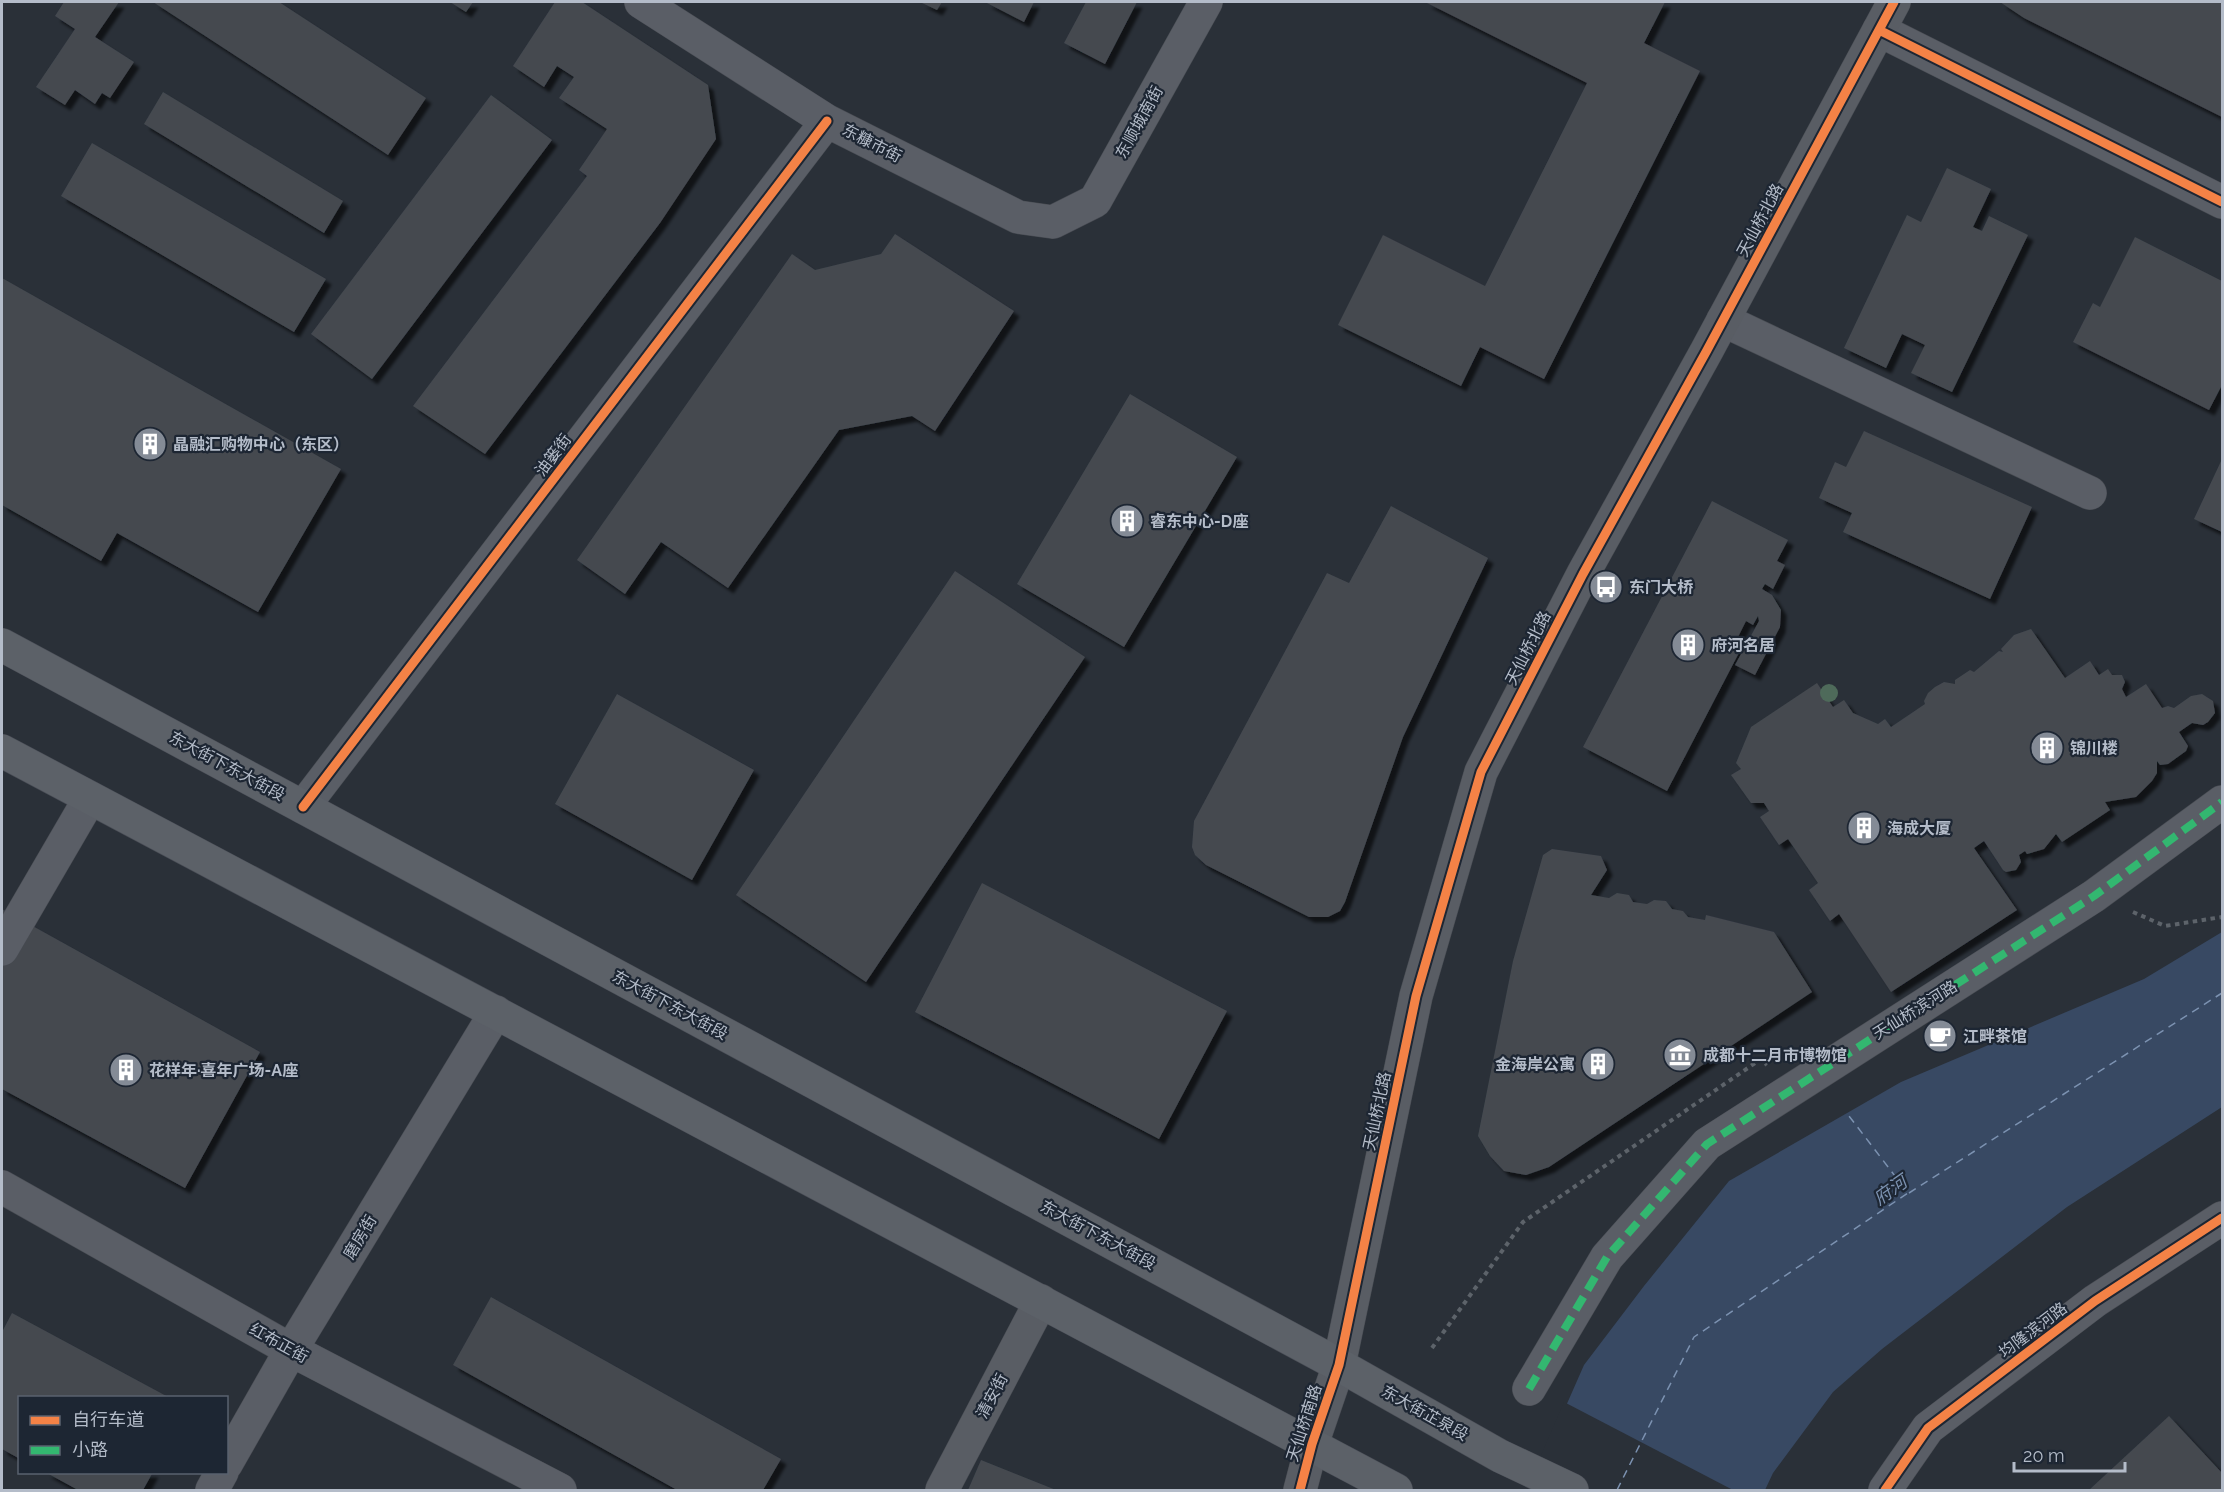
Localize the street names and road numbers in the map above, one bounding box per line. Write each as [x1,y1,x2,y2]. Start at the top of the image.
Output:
street label: 东顺城南街 [1111,82,1167,162]
street label: 东糠市街 [839,120,905,166]
street label: 天仙桥北路 [1733,180,1787,260]
street label: 油篓街 [531,430,575,480]
street label: 天仙桥北路 [1501,608,1555,688]
street label: 东大街下东大街段 [166,728,288,804]
street label: 东大街下东大街段 [609,967,731,1043]
street label: 天仙桥滨河路 [1869,977,1961,1043]
street label: 天仙桥北路 [1359,1070,1395,1152]
street label: 东大街下东大街段 [1037,1197,1159,1273]
street label: 磨房街 [339,1212,381,1262]
street label: 均隆滨河路 [1995,1298,2071,1362]
street label: 红布正街 [246,1319,312,1367]
street label: 清安街 [972,1370,1012,1422]
street label: 东大街芷泉段 [1378,1381,1472,1445]
street label: 天仙桥南路 [1283,1382,1325,1464]

